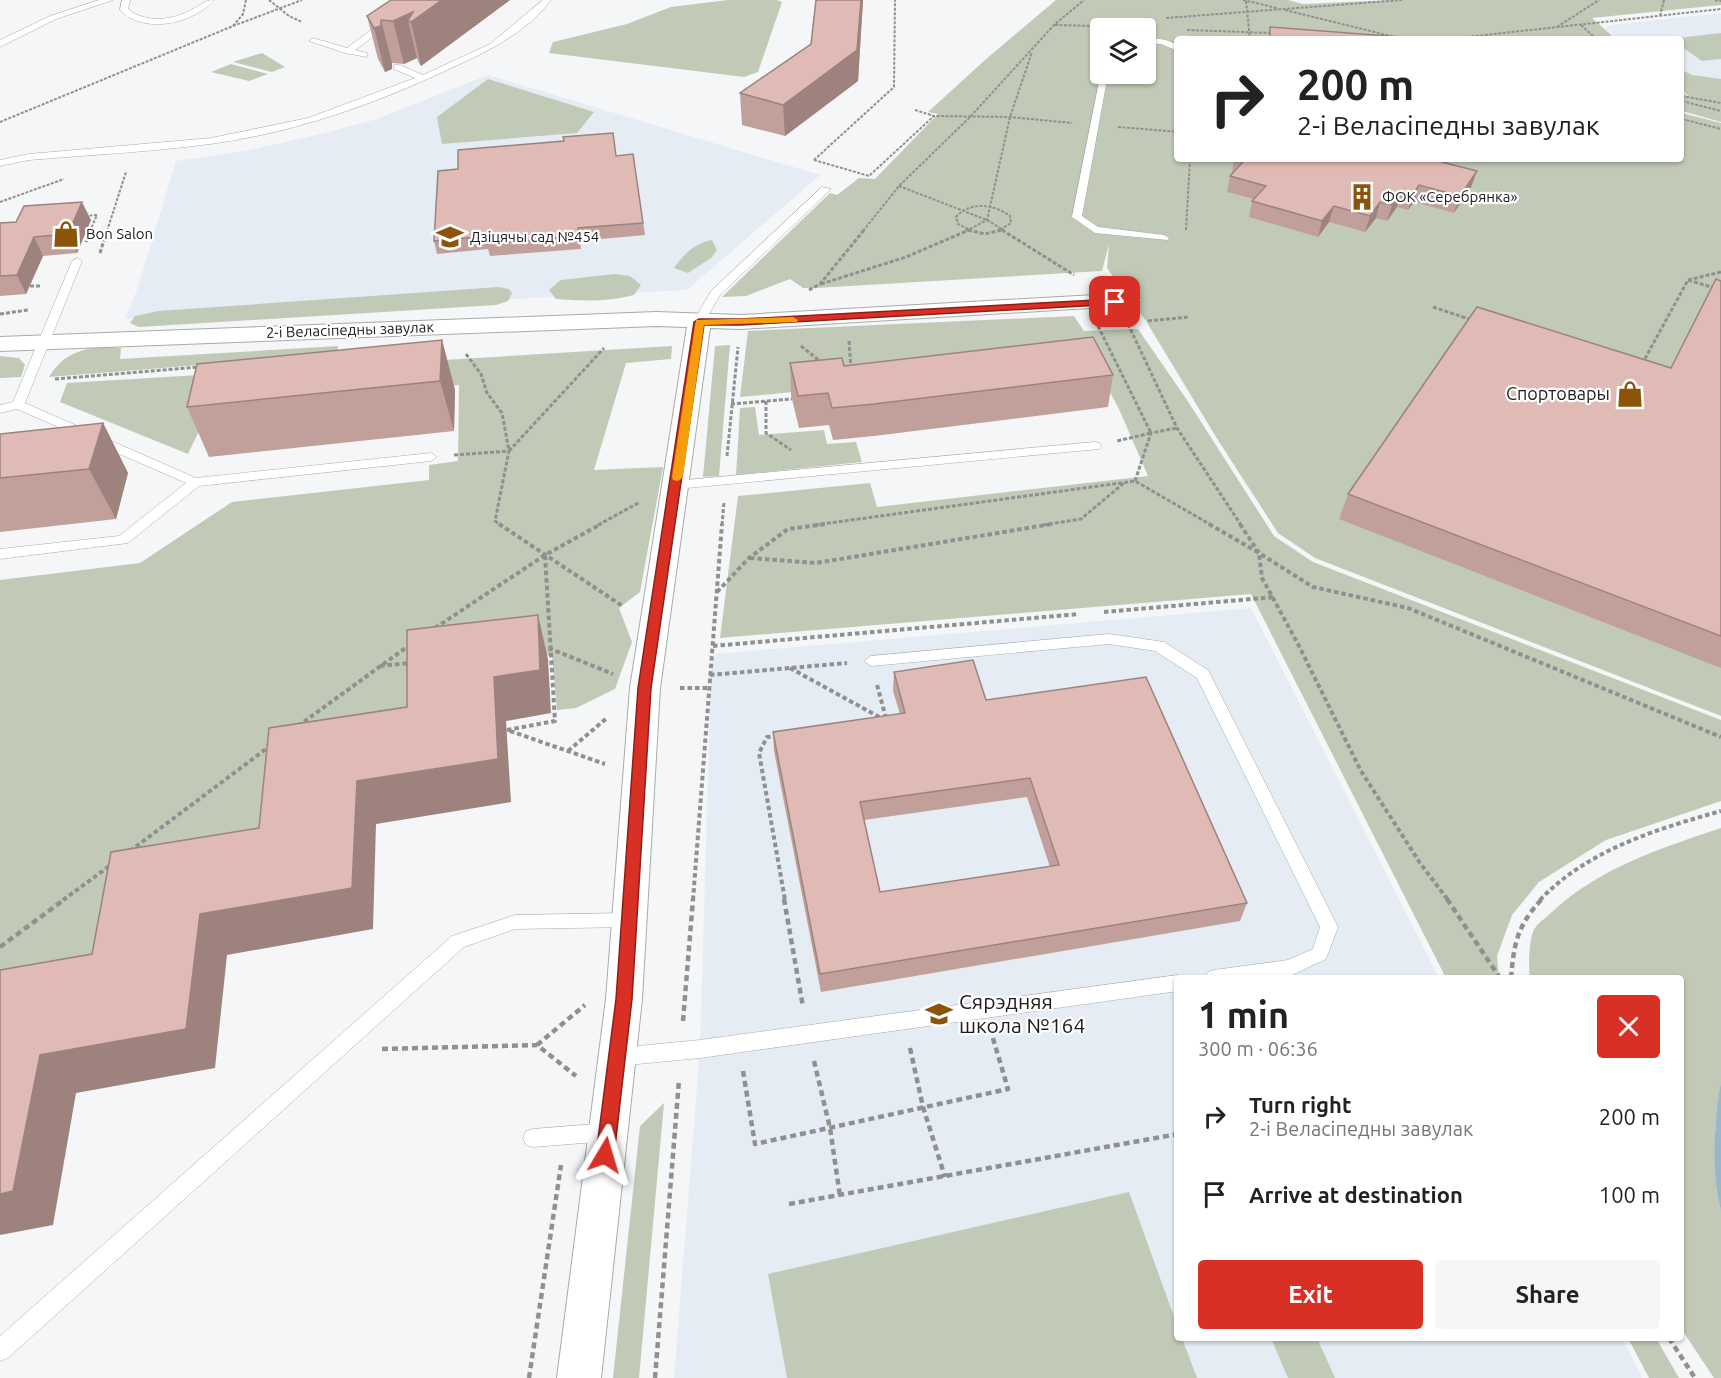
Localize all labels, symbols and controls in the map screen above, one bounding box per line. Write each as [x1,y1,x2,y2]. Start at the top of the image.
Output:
map controls [1090,18,1156,84]
button: layers [1090,18,1156,84]
icon: right [1198,60,1276,138]
text: 200 m [1297,61,1414,108]
text: 2-і Веласіпедны завулак [1297,110,1600,140]
building icon: ФОК «Серебрянка» [1347,182,1377,212]
place label: ФОК «Серебрянка» [1382,188,1518,205]
shop icon: Bon Salon [51,219,81,249]
school or university icon: Дзіцячы сад №454 [435,222,465,252]
place label: Bon Salon [86,225,153,242]
place label: Дзіцячы сад №454 [470,228,599,245]
pin [1089,276,1140,327]
icon: arrive [1098,285,1131,318]
street label: 2-і Веласіпедны завулак [266,318,435,341]
shop icon: Спортовары [1615,379,1645,409]
place label: Спортовары [1506,383,1610,403]
place label: Сярэдняя школа №164 [959,989,1085,1037]
text: 1 min [1198,994,1289,1035]
button: close [1597,995,1660,1058]
school or university icon: Сярэдняя школа №164 [924,999,954,1029]
text: 300 m · 06:36 [1198,1037,1318,1060]
text: Turn right [1249,1092,1351,1117]
icon: right [1198,1100,1231,1133]
text: 200 m [1599,1104,1660,1129]
text: 2-і Веласіпедны завулак [1249,1117,1473,1140]
position arrow [573,1123,637,1187]
icon: arrive [1198,1178,1231,1211]
text: Arrive at destination [1249,1182,1463,1207]
text: 100 m [1599,1182,1660,1207]
button: Exit [1198,1260,1423,1329]
button: Share [1435,1260,1660,1329]

